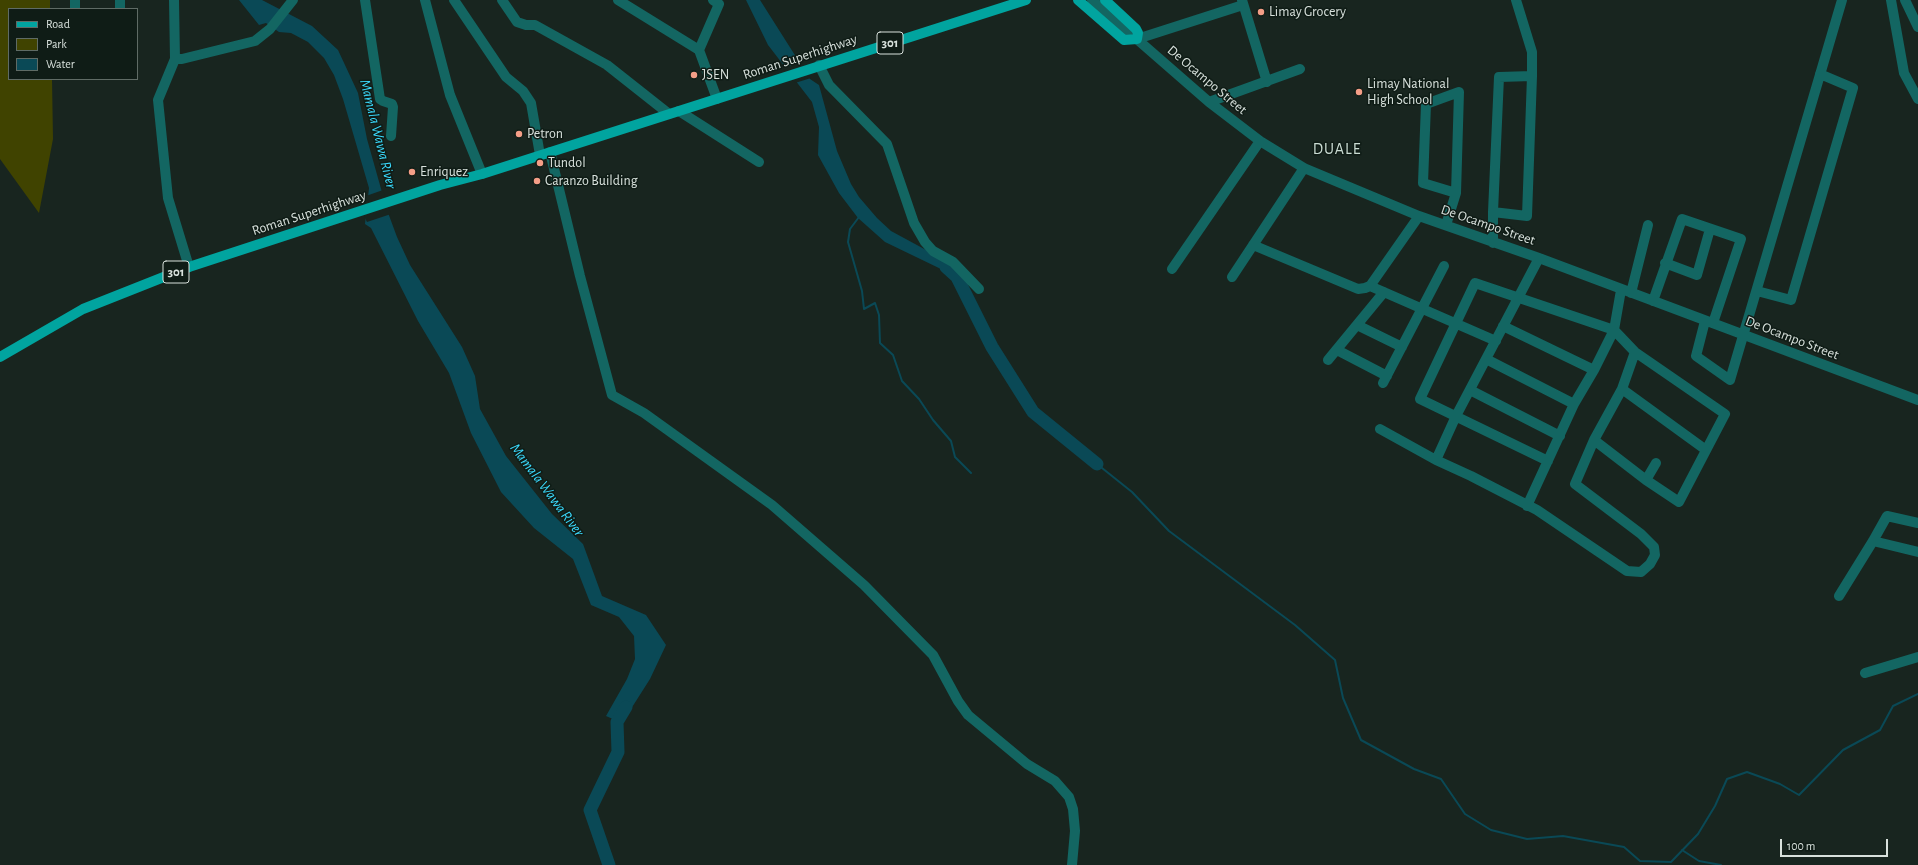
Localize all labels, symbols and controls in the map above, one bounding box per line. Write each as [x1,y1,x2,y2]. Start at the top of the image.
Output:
place label: Limay Grocery [1269,4,1346,20]
marker: Limay Grocery [1256,7,1266,17]
legend [8,8,138,80]
text: Road [46,18,70,30]
street label: Roman Superhighway [741,31,859,83]
road number: 301 [877,32,903,54]
text: Park [46,38,67,50]
street label: De Ocampo Street [1164,42,1250,118]
text: Water [46,58,75,70]
place label: JSEN [702,67,729,83]
marker: JSEN [689,70,699,80]
place label: Limay National High School [1367,76,1449,108]
water label: Mamala Wawa River [356,77,400,191]
marker: Limay National High School [1354,87,1364,97]
place label: Petron [527,126,563,142]
marker: Petron [514,129,524,139]
district label: DUALE [1313,139,1361,159]
place label: Tundol [548,155,586,171]
marker: Tundol [535,158,545,168]
place label: Enriquez [420,164,468,180]
marker: Enriquez [407,167,417,177]
place label: Caranzo Building [545,173,637,189]
marker: Caranzo Building [532,176,542,186]
street label: Roman Superhighway [250,187,368,239]
street label: De Ocampo Street [1439,201,1537,249]
road number: 301 [163,261,189,283]
street label: De Ocampo Street [1743,312,1841,364]
water label: Mamala Wawa River [506,440,588,540]
scale bar [1782,831,1890,857]
text: 100 m [1787,840,1815,852]

